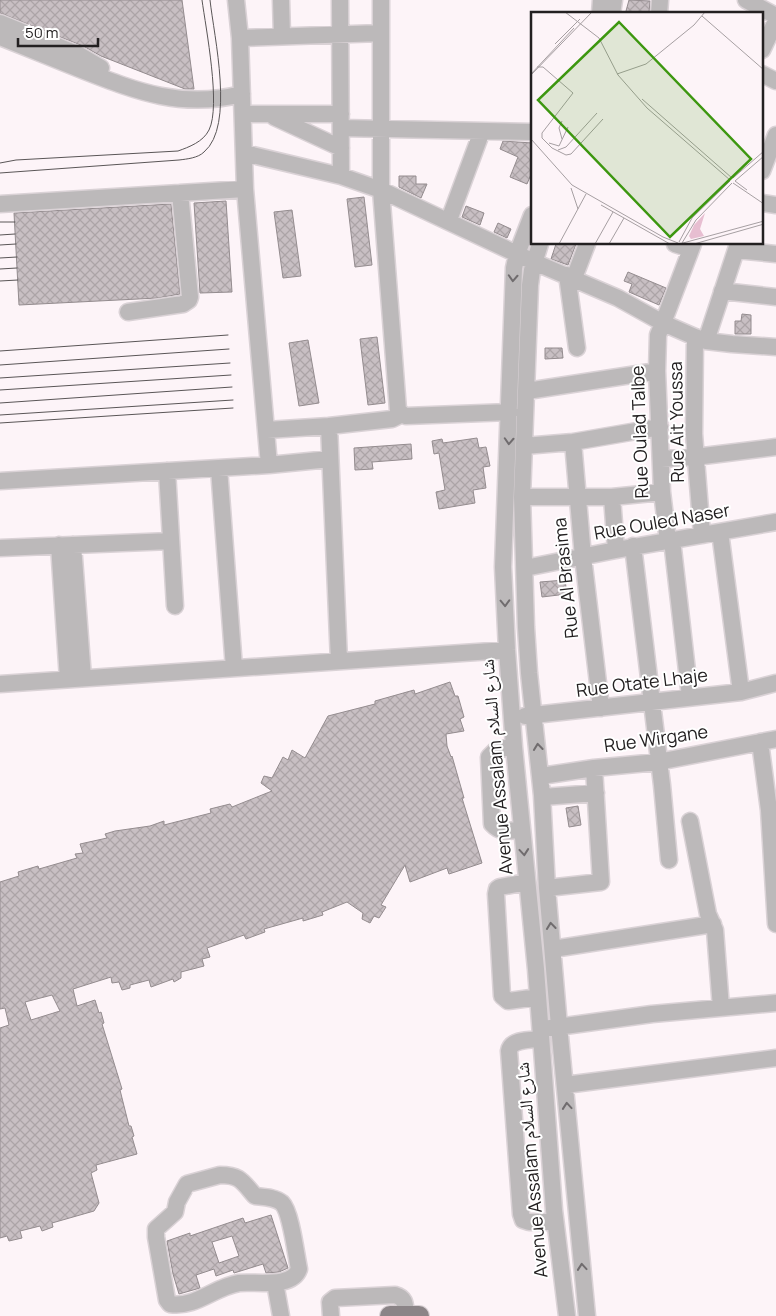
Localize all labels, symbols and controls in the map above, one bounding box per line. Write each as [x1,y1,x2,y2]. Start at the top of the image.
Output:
inset map [531,12,764,245]
scale bar [18,15,98,47]
text: 50 m [25,22,59,43]
one-way arrow [508,274,519,282]
street label: Rue Ait Youssa [663,361,689,483]
street label: Rue Oulad Talbe [625,365,653,499]
one-way arrow [503,437,514,445]
street label: Rue Ouled Naser [592,497,732,545]
street label: Rue Al Brasima [547,516,583,640]
one-way arrow [499,599,510,607]
street label: Avenue Assalam شارع السلام [475,658,518,876]
street label: Rue Otate Lhaje [575,662,709,702]
street label: Rue Wirgane [602,719,709,757]
one-way arrow [533,743,544,751]
one-way arrow [518,848,529,856]
one-way arrow [546,922,557,930]
street label: Avenue Assalam شارع السلام [510,1061,553,1279]
one-way arrow [562,1101,573,1109]
one-way arrow [577,1263,588,1271]

